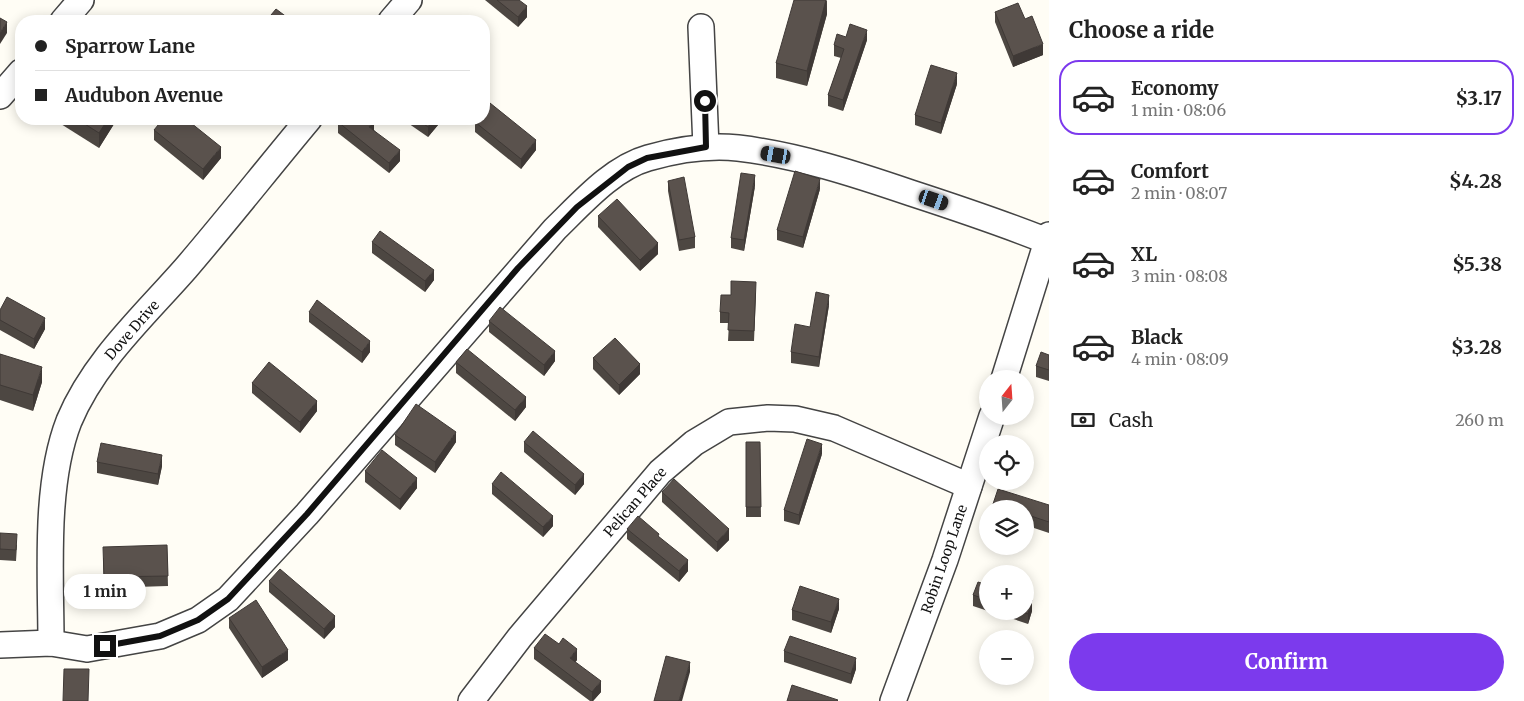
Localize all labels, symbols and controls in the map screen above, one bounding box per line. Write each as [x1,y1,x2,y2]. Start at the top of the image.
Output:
text: Choose a ride [1069,16,1214,44]
text: Sparrow Lane [65,34,195,58]
icon: car [1071,75,1116,120]
text: Economy [1131,76,1219,100]
text: Audubon Avenue [65,83,223,107]
text: $3.17 [1455,86,1502,110]
route start [694,90,716,112]
text: 1 min · 08:06 [1131,100,1226,120]
car [759,145,792,165]
icon: car [1071,158,1116,203]
text: Comfort [1131,159,1209,183]
text: $4.28 [1449,169,1502,193]
text: 2 min · 08:07 [1131,183,1227,203]
car [917,188,950,212]
icon: car [1071,241,1116,286]
text: XL [1131,242,1157,266]
text: $5.38 [1452,252,1502,276]
text: 3 min · 08:08 [1131,266,1228,286]
street label: Dove Drive [101,296,163,364]
icon: car [1071,324,1116,369]
text: Black [1131,325,1183,349]
text: $3.28 [1451,335,1502,359]
text: 4 min · 08:09 [1131,349,1229,369]
north arrow [979,370,1034,425]
map controls [979,370,1034,685]
icon: cash [1069,406,1097,434]
text: Cash [1109,408,1153,432]
text: 260 m [1455,410,1504,430]
button: locate [979,435,1034,490]
street label: Pelican Place [600,463,670,541]
button: layers [979,500,1034,555]
street label: Robin Loop Lane [917,502,971,616]
button: + [979,565,1034,620]
callout: 1 min [64,574,146,608]
text: 1 min [83,581,127,601]
button: − [979,630,1034,685]
button: Confirm [1069,633,1504,691]
route end [94,635,116,657]

